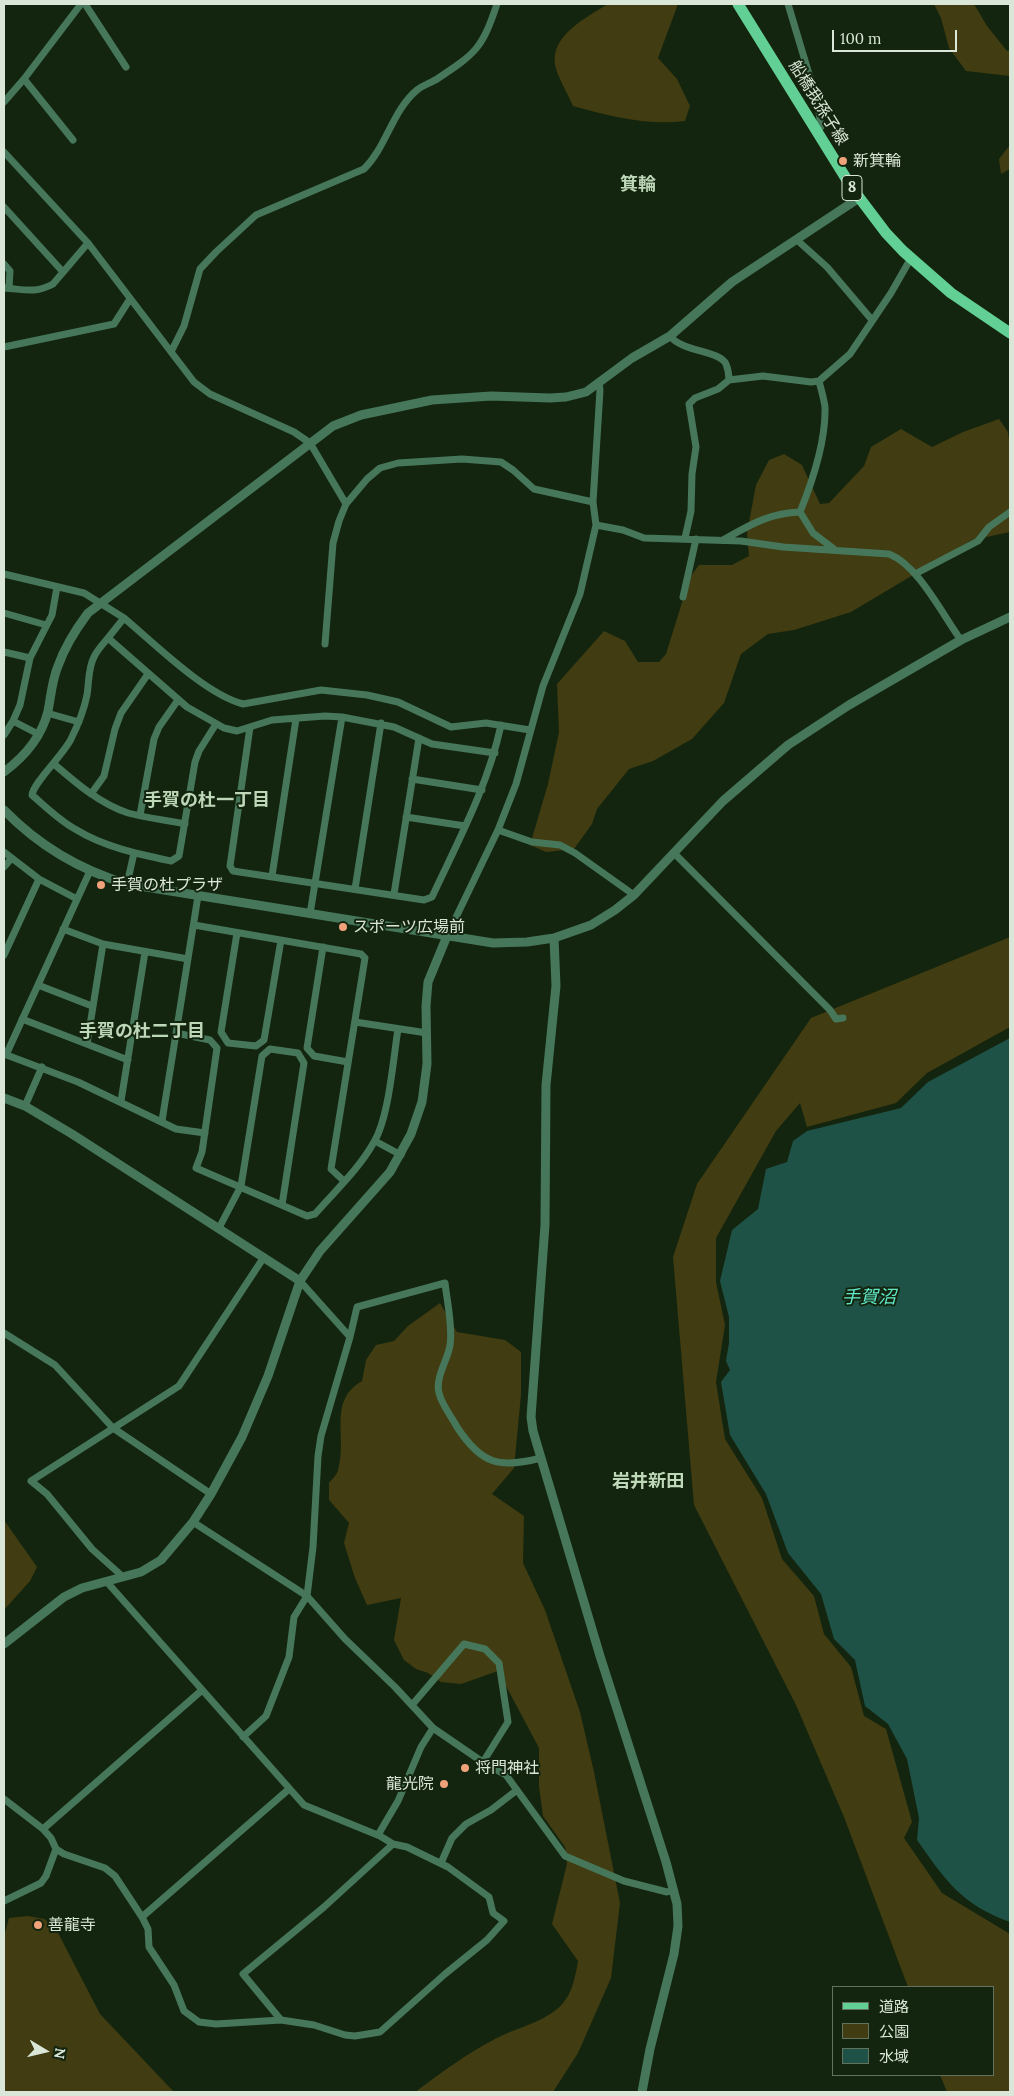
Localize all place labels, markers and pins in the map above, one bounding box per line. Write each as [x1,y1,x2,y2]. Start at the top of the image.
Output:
place label: 新箕輪 [853,151,901,171]
marker: 新箕輪 [837,155,849,167]
place label: 手賀の杜プラザ [111,875,223,895]
marker: 手賀の杜プラザ [95,879,107,891]
place label: スポーツ広場前 [353,917,465,937]
marker: スポーツ広場前 [337,921,349,933]
place label: 将門神社 [475,1758,539,1778]
marker: 将門神社 [459,1762,471,1774]
place label: 龍光院 [386,1774,434,1794]
marker: 龍光院 [438,1778,450,1790]
place label: 善龍寺 [48,1915,96,1935]
marker: 善龍寺 [32,1919,44,1931]

